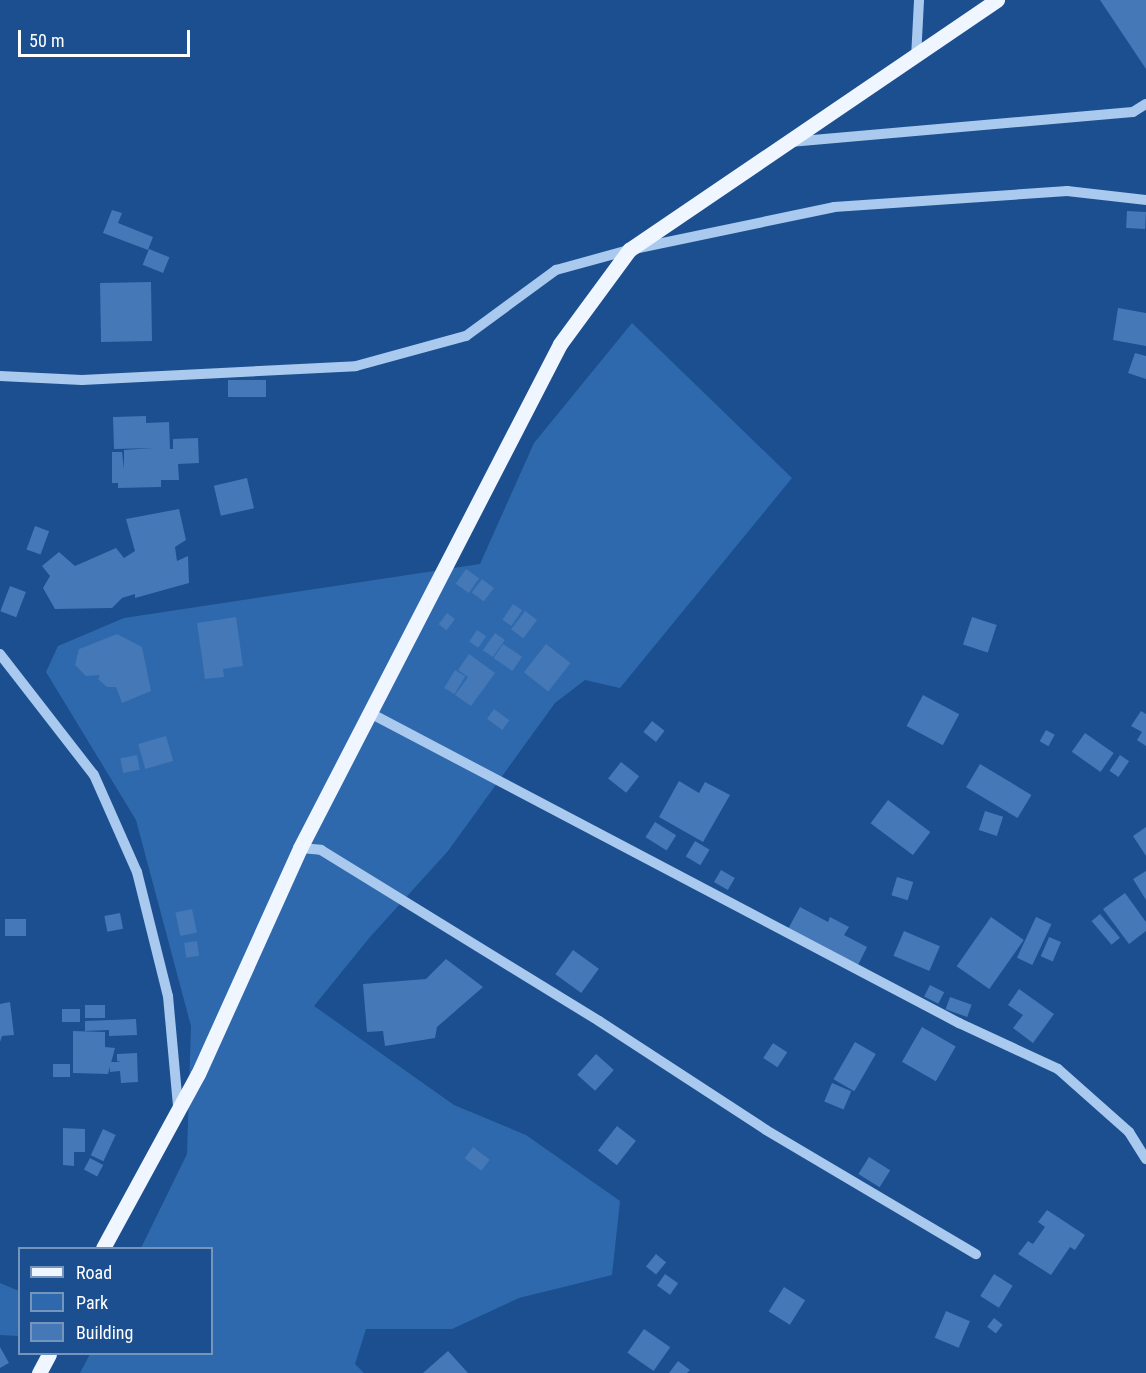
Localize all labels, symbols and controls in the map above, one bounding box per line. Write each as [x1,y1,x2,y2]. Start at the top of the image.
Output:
scale bar [21,18,194,56]
text: 50 m [29,30,64,51]
legend [18,1247,213,1355]
text: Road [76,1262,112,1283]
text: Park [76,1292,108,1313]
text: Building [76,1322,133,1343]

